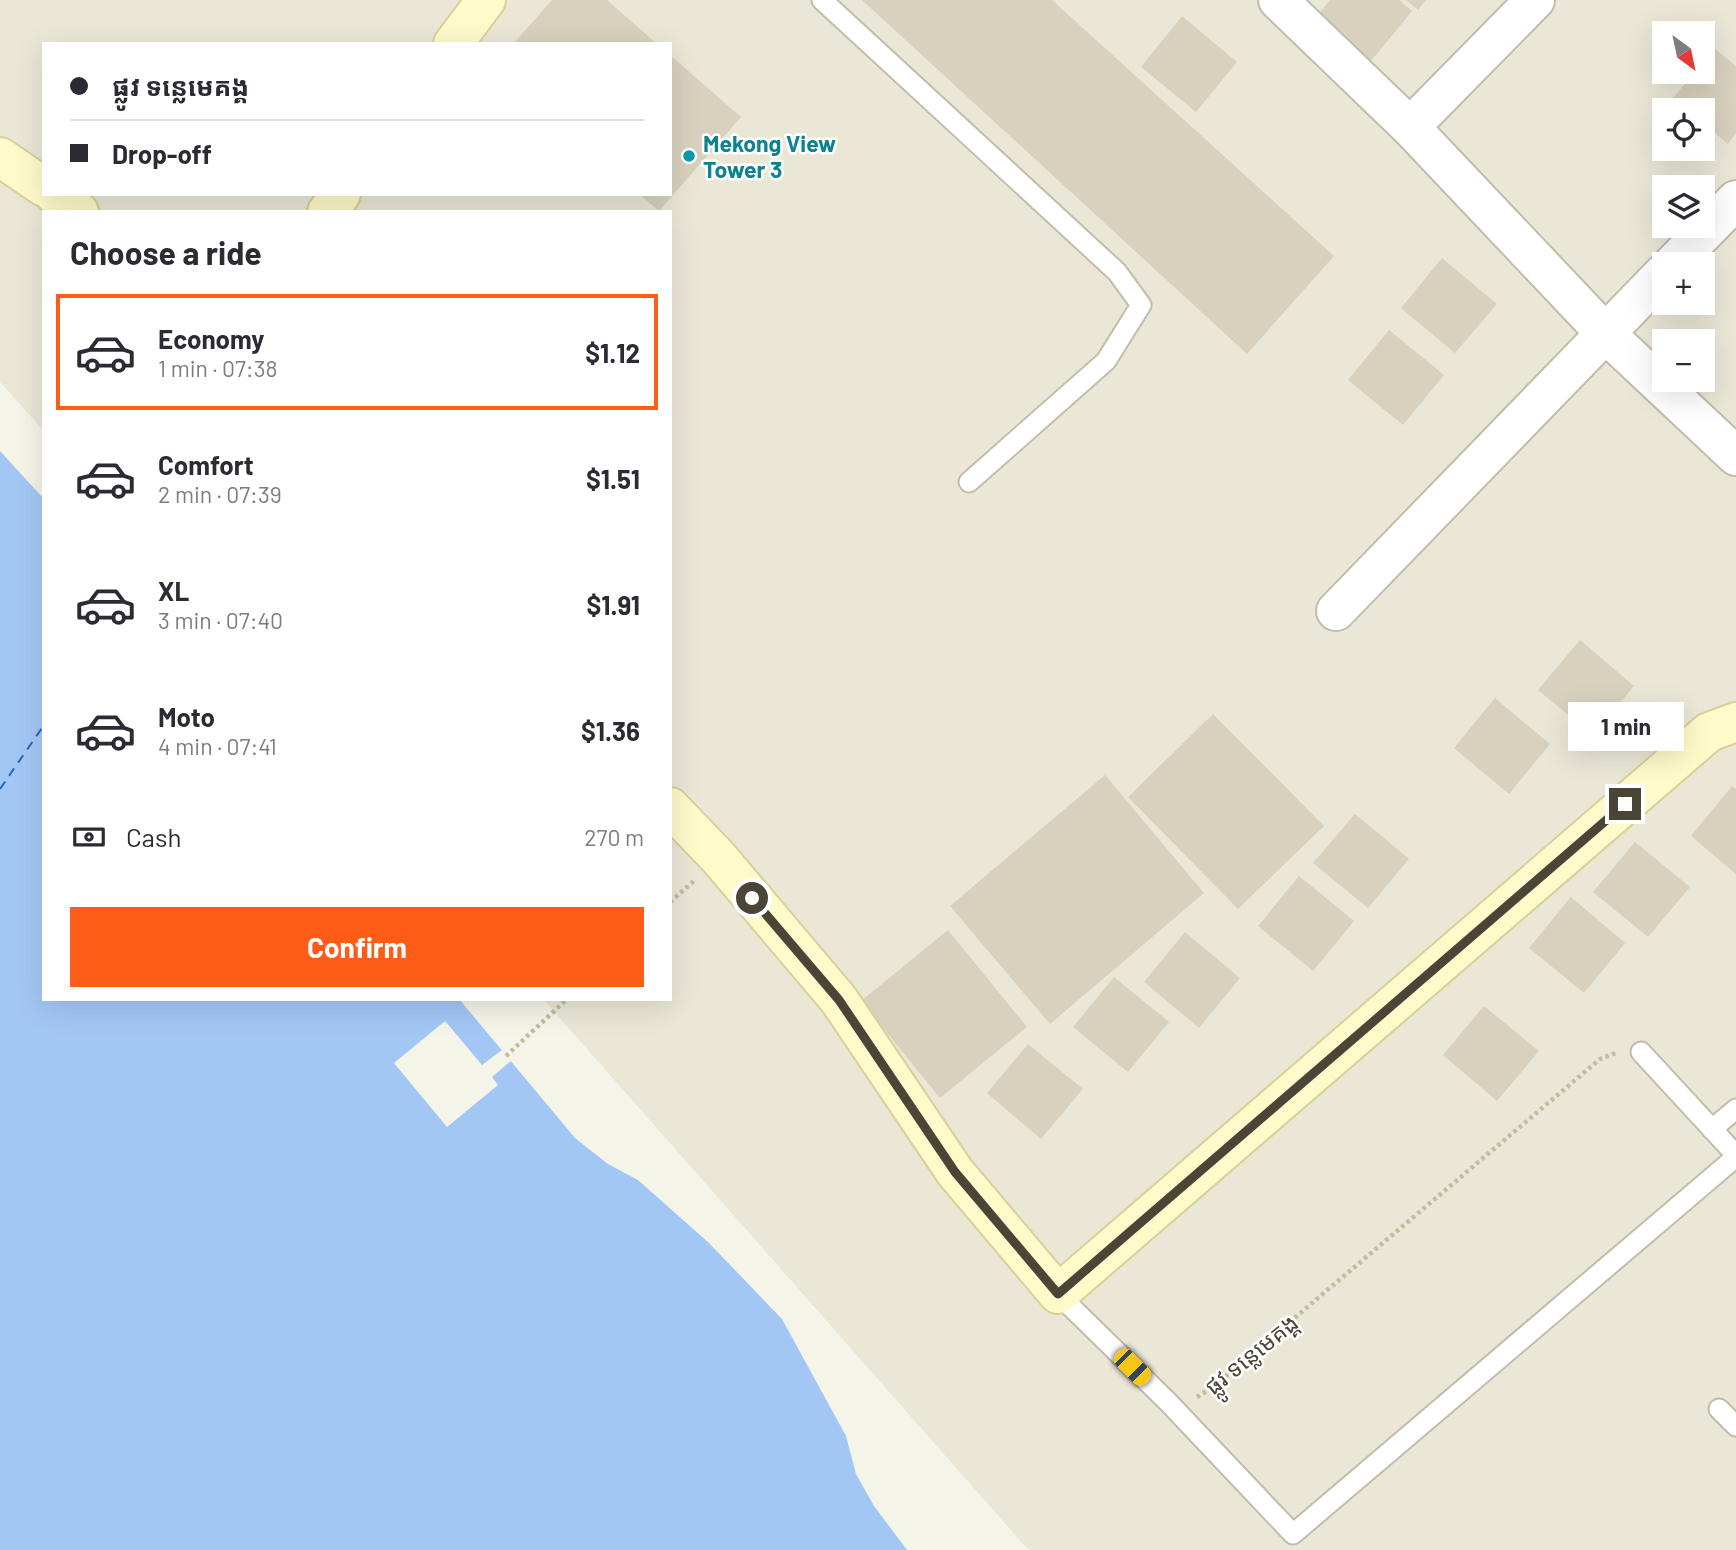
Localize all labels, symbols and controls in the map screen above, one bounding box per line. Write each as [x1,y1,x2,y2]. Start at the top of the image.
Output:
north arrow [1652,21,1715,84]
map controls [1652,21,1715,392]
text: ផ្លូវ ទន្លេមេគង្គ [112,70,249,101]
button: locate [1652,98,1715,161]
place label: Mekong View Tower 3 [703,129,836,183]
text: Drop-off [112,138,212,169]
marker: Mekong View Tower 3 [681,148,697,164]
button: layers [1652,175,1715,238]
text: Choose a ride [70,233,262,271]
button: + [1652,252,1715,315]
icon: car [74,321,137,384]
text: Economy [158,323,264,354]
button: − [1652,329,1715,392]
text: $1.12 [585,337,640,368]
text: 1 min · 07:38 [158,354,277,382]
icon: car [74,447,137,510]
text: Comfort [158,449,254,480]
text: $1.51 [586,463,640,494]
text: 2 min · 07:39 [158,480,282,508]
icon: car [74,573,137,636]
text: XL [158,575,189,606]
text: $1.91 [586,589,640,620]
text: 3 min · 07:40 [158,606,283,634]
icon: car [74,699,137,762]
text: Moto [158,701,215,732]
callout: 1 min [1567,702,1683,752]
text: 1 min [1601,712,1651,740]
text: $1.36 [581,715,640,746]
text: 4 min · 07:41 [158,732,277,760]
route end [1609,788,1641,820]
icon: cash [70,818,108,856]
text: Cash [126,821,181,852]
text: 270 m [584,823,644,851]
route start [736,882,768,914]
button: Confirm [70,907,644,987]
street label: ផ្លូវ ទន្លេមេគង្គ [1199,1308,1309,1407]
car [1110,1345,1155,1389]

